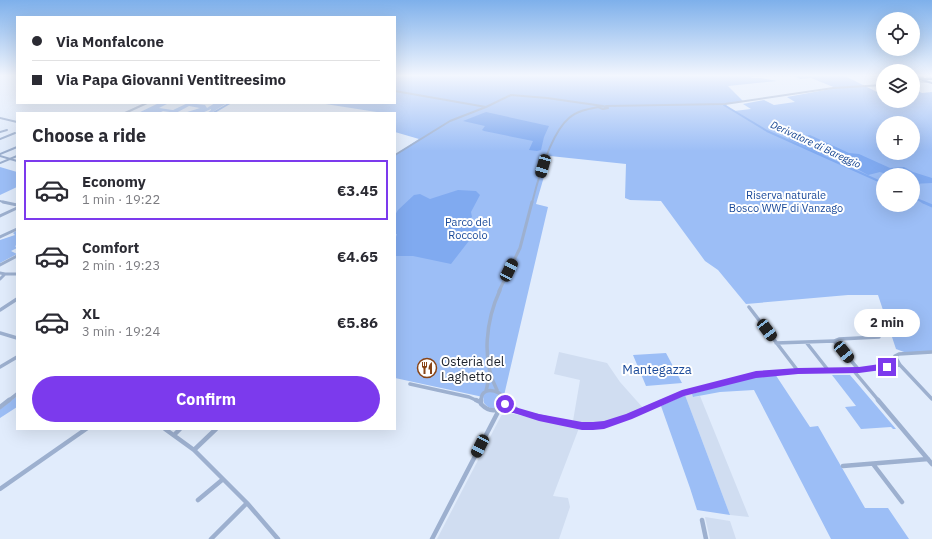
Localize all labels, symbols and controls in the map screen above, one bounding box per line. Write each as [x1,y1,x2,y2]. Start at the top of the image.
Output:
map controls [876,12,920,212]
button: locate [876,12,920,56]
text: Via Monfalcone [56,32,164,51]
button: layers [876,64,920,108]
text: Via Papa Giovanni Ventitreesimo [56,70,286,89]
button: + [876,116,920,160]
water label: Derivatore di Bareggio [769,118,863,171]
text: Choose a ride [32,124,146,147]
car [534,153,552,179]
button: − [876,168,920,212]
icon: car [34,172,70,208]
text: Economy [82,172,146,191]
text: €3.45 [337,181,378,200]
park label: Riserva naturale Bosco WWF di Vanzago [729,188,843,215]
text: 1 min · 19:22 [82,191,160,208]
park label: Parco del Roccolo [445,215,491,242]
icon: car [34,238,70,274]
text: Comfort [82,238,139,257]
text: €4.65 [337,247,378,266]
text: 2 min · 19:23 [82,257,160,274]
car [498,257,520,283]
icon: car [34,304,70,340]
text: XL [82,304,100,323]
callout: 2 min [854,309,920,337]
text: €5.86 [337,313,378,332]
text: 2 min [870,314,904,331]
car [755,317,779,343]
text: 3 min · 19:24 [82,323,160,340]
car [832,339,856,365]
place label: Osteria del Laghetto [441,353,505,385]
restaurant icon: Osteria del Laghetto [416,357,438,379]
route end [878,358,896,376]
park label: Mantegazza [622,361,692,378]
button: Confirm [32,376,380,422]
route start [496,395,514,413]
car [469,433,491,459]

